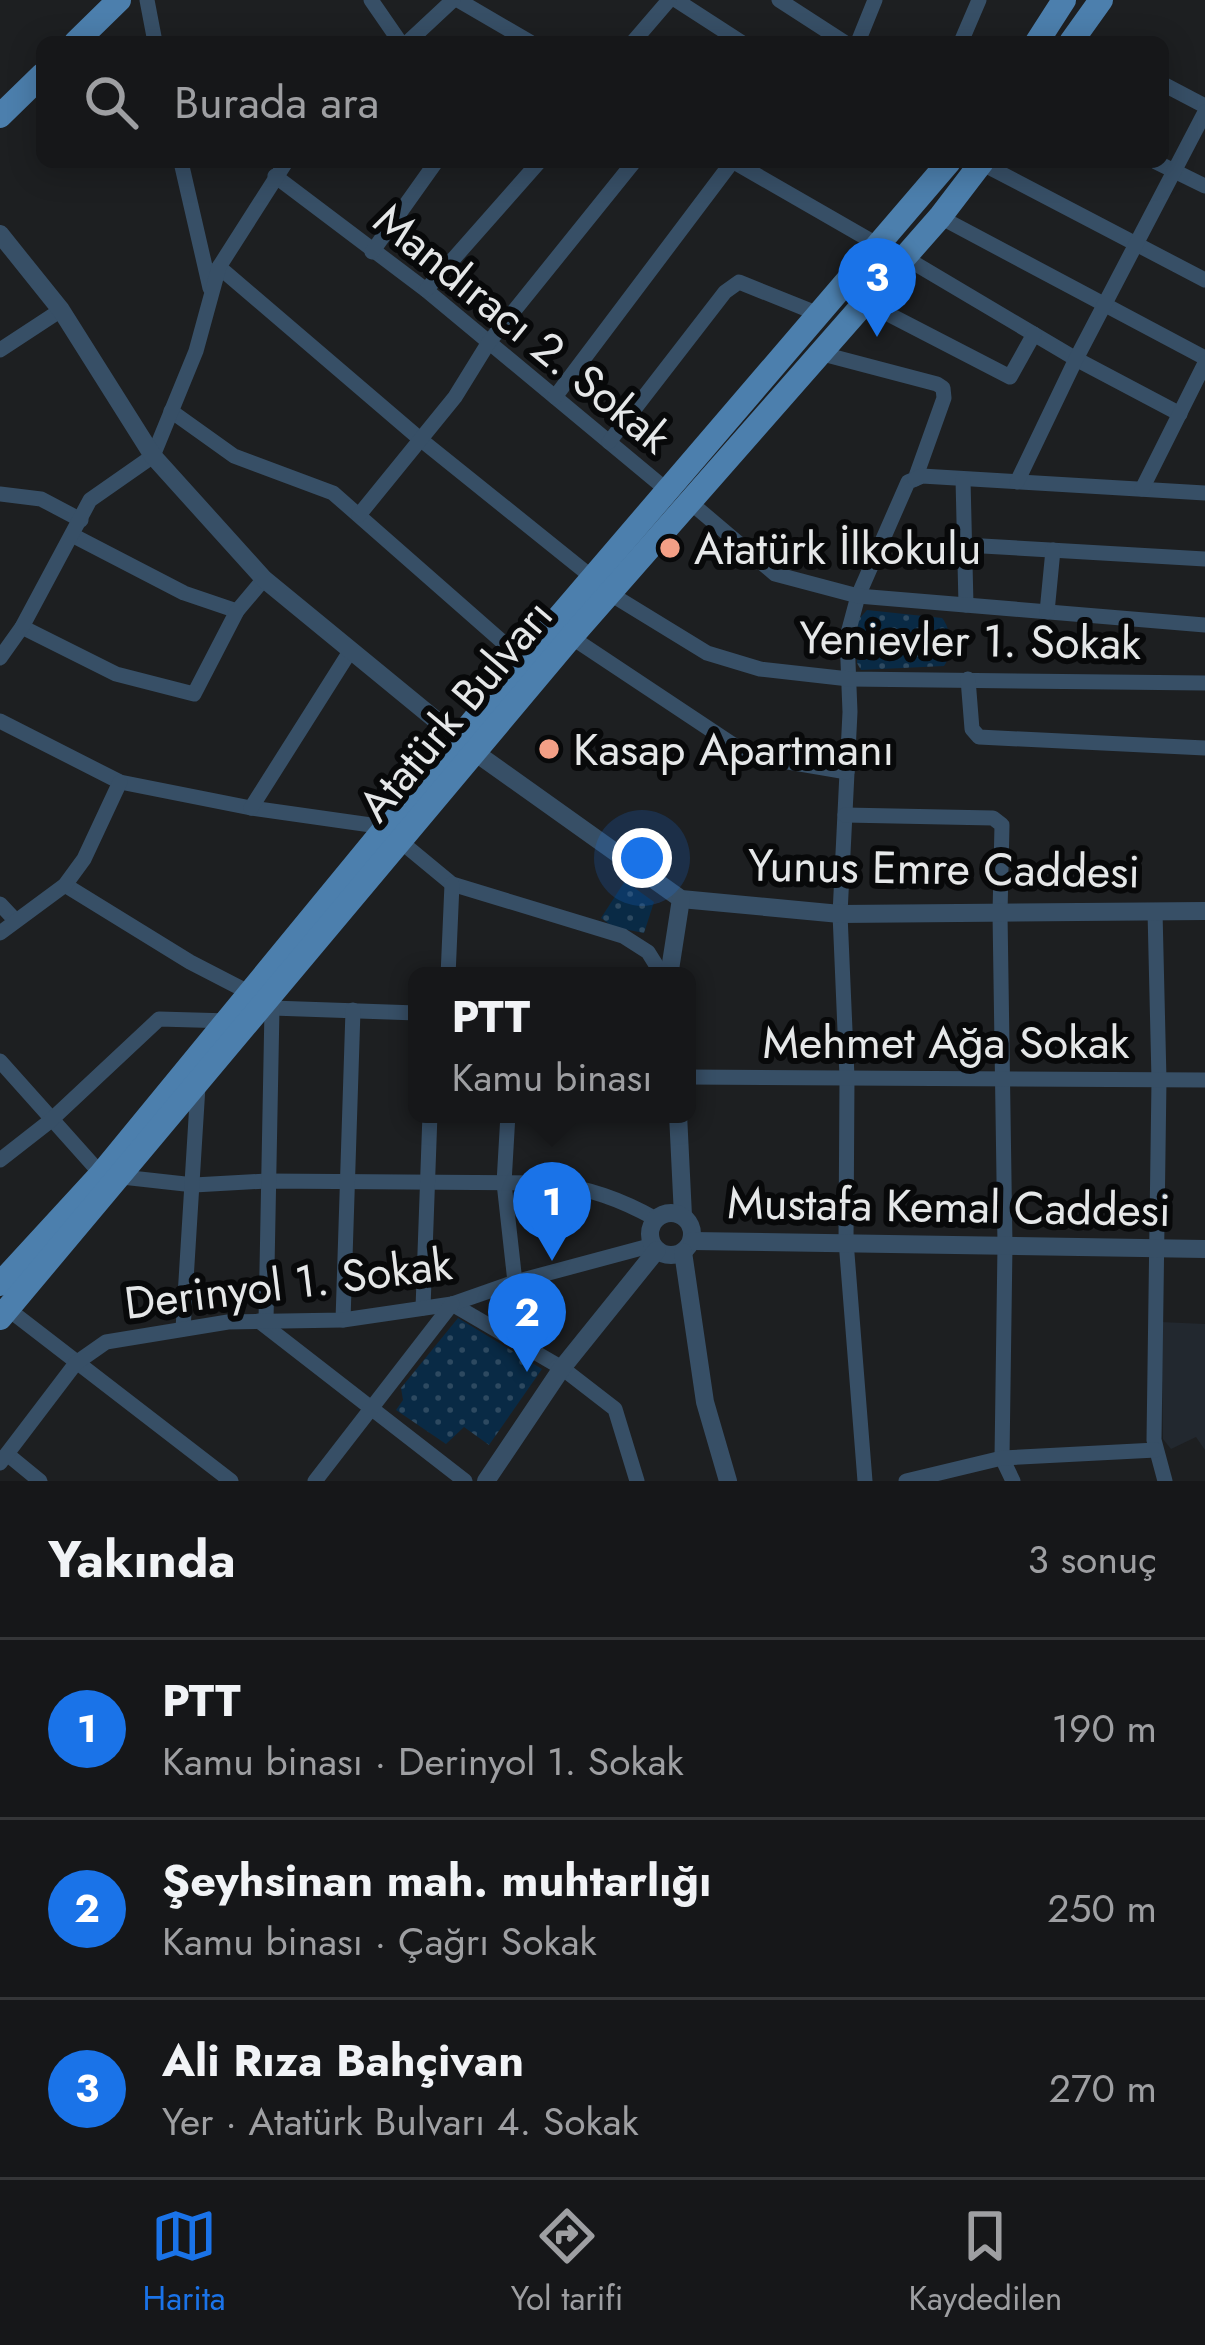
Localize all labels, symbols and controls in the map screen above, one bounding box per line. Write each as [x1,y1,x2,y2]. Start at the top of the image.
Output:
search box [36,36,1169,168]
icon: search [78,69,144,135]
text: Burada ara [174,70,379,135]
street label: Mandıracı 2. Sokak [360,188,685,469]
pin: 3 [838,238,916,337]
place label: Atatürk İlkokulu [694,516,981,581]
marker: Atatürk İlkokulu [657,535,683,561]
street label: Atatürk Bulvarı [343,585,568,836]
street label: Yenievler 1. Sokak [799,605,1142,676]
place label: Kasap Apartmanı [573,717,894,782]
marker: Kasap Apartmanı [536,736,562,762]
your location [612,828,672,888]
street label: Yunus Emre Caddesi [747,833,1141,904]
popup [408,967,696,1123]
text: PTT [452,984,530,1049]
street label: Mehmet Ağa Sokak [763,1010,1130,1075]
text: Kamu binası [452,1049,652,1106]
pin: 1 [513,1162,591,1261]
street label: Mustafa Kemal Caddesi [727,1170,1171,1243]
street label: Derinyol 1. Sokak [121,1231,456,1336]
pin: 2 [488,1273,566,1372]
text: Yakında [48,1522,236,1596]
text: 3 sonuç [1027,1531,1157,1588]
text: PTT [162,1668,241,1733]
text: 1 [77,1700,97,1757]
text: 190 m [1051,1700,1157,1757]
text: Kamu binası · Derinyol 1. Sokak [162,1733,684,1790]
text: Şeyhsinan mah. muhtarlığı [162,1848,711,1913]
text: 2 [74,1880,100,1937]
text: 250 m [1047,1880,1157,1937]
text: Kamu binası · Çağrı Sokak [162,1913,597,1970]
text: Ali Rıza Bahçivan [162,2028,524,2093]
text: 3 [75,2060,99,2117]
text: 270 m [1049,2060,1157,2117]
text: Yer · Atatürk Bulvarı 4. Sokak [162,2093,639,2150]
tab: Harita [143,2203,226,2322]
tab: Yol tarifi [511,2203,623,2322]
tab: Kaydedilen [908,2203,1062,2322]

